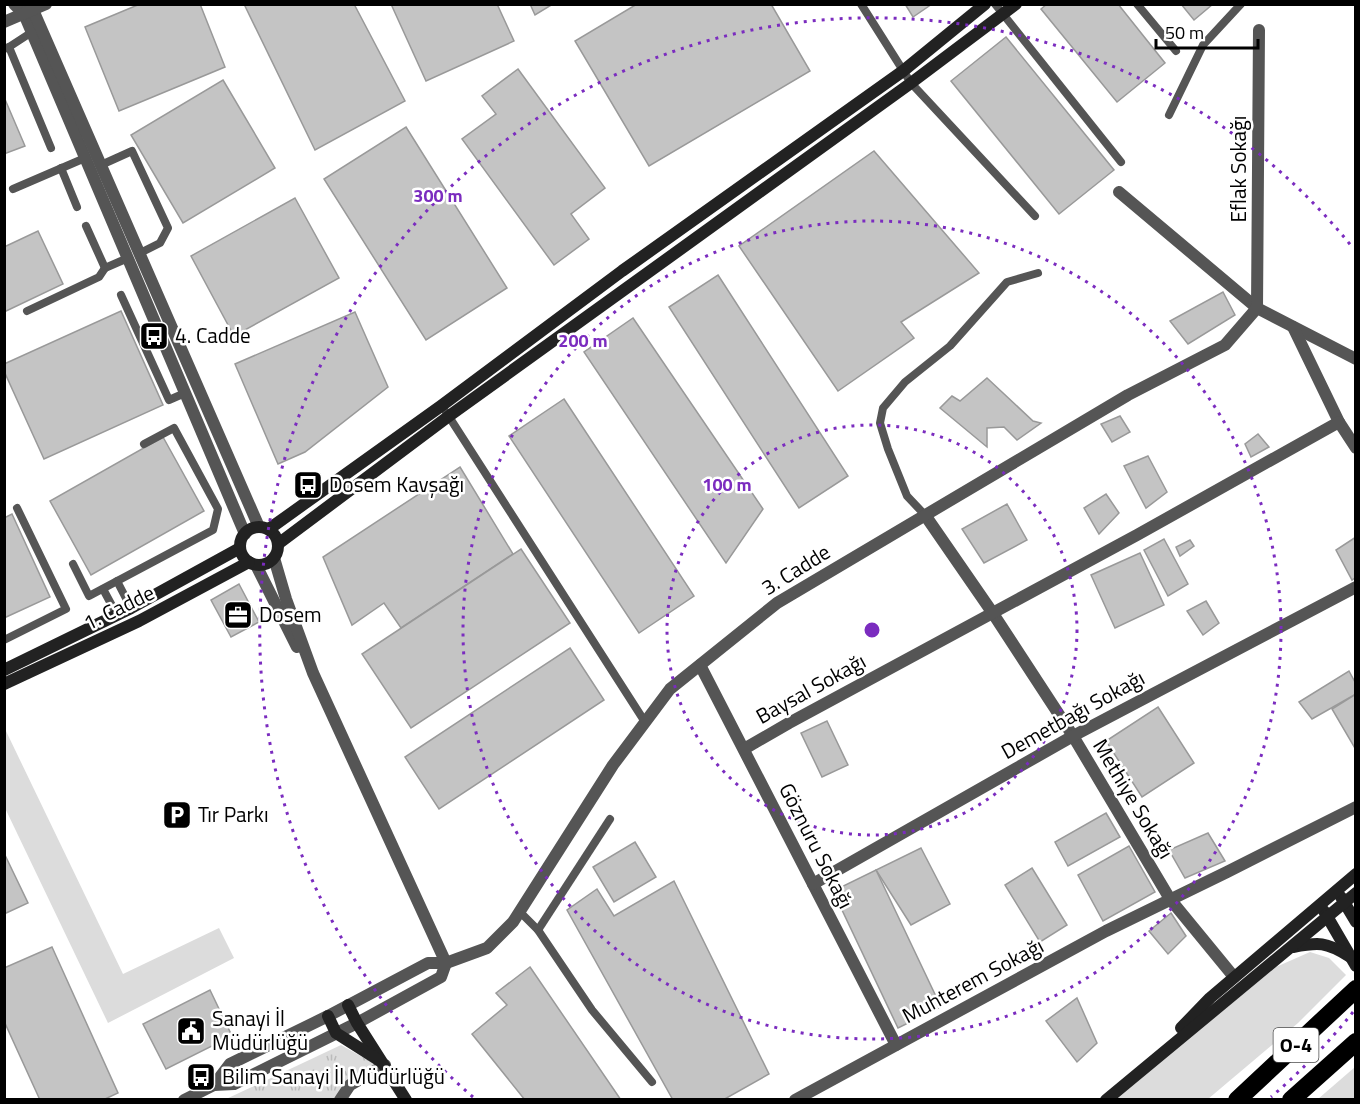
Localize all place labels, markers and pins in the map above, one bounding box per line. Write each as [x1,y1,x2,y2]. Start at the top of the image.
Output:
place label: 4. Cadde [175,319,251,351]
bus stop icon: 4. Cadde [138,320,170,352]
place label: Dosem Kavşağı [329,468,464,500]
bus stop icon: Dosem Kavşağı [292,469,324,501]
place label: Dosem [259,598,322,630]
office icon: Dosem [222,599,254,631]
centre of rings [862,620,882,640]
place label: Tır Parkı [198,798,269,830]
parking icon: Tır Parkı [161,799,193,831]
place label: Sanayi İl Müdürlüğü [212,1002,308,1058]
public building icon: Sanayi İl Müdürlüğü [175,1015,207,1047]
place label: Bilim Sanayi İl Müdürlüğü [222,1060,445,1092]
bus stop icon: Bilim Sanayi İl Müdürlüğü [185,1061,217,1093]

